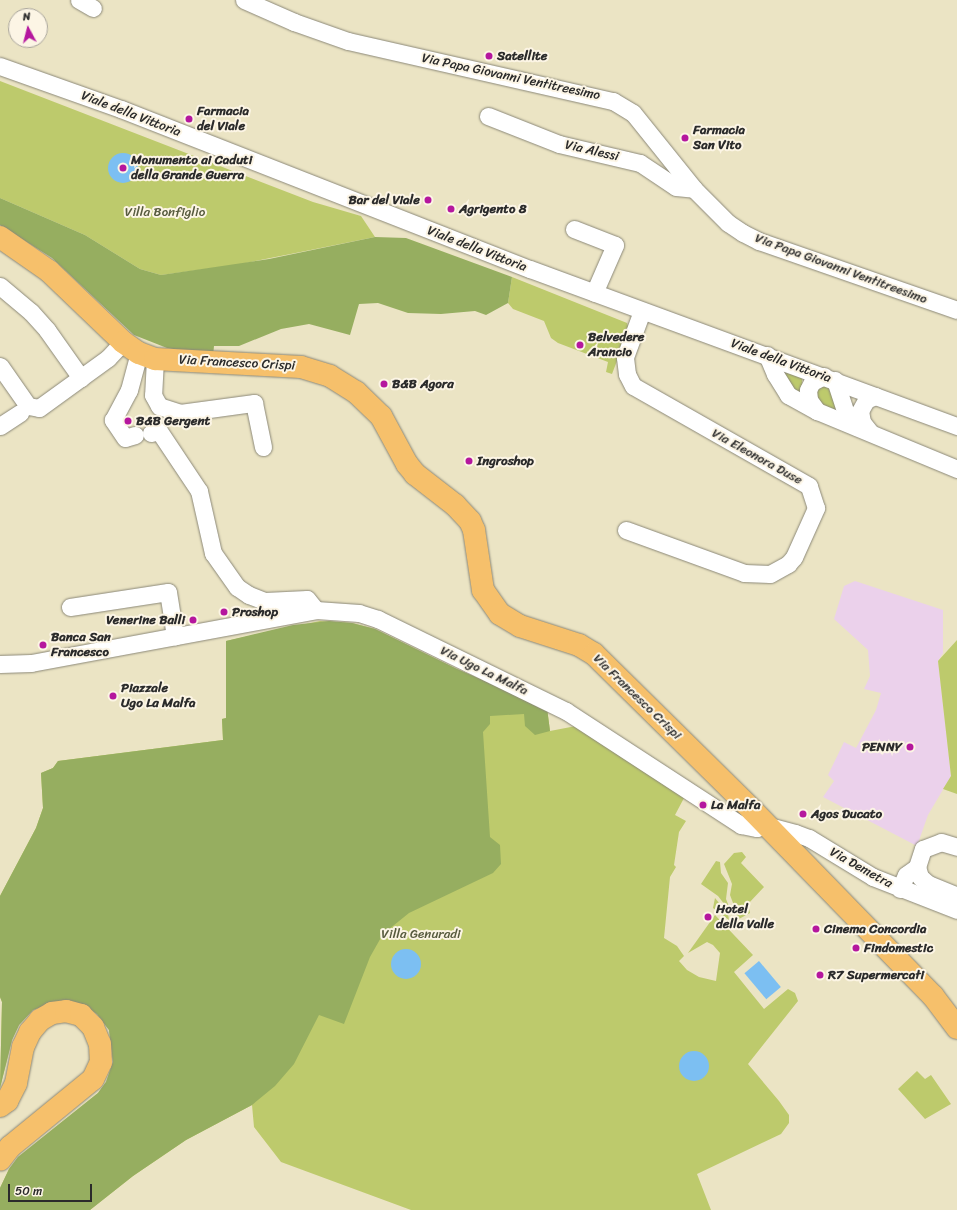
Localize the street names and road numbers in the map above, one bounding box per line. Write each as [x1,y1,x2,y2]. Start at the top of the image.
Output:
street label: Via Papa Giovanni Ventitreesimo [420,50,602,104]
street label: Viale della Vittoria [79,88,183,140]
street label: Via Alessi [563,137,621,165]
street label: Viale della Vittoria [425,223,529,275]
street label: Via Papa Giovanni Ventitreesimo [752,230,930,308]
street label: Viale della Vittoria [728,336,834,386]
street label: Via Francesco Crispi [179,352,295,374]
street label: Via Eleonora Duse [709,426,805,488]
street label: Via Ugo La Malfa [438,643,530,699]
street label: Via Francesco Crispi [590,651,684,743]
street label: Via Demetra [827,844,895,892]

